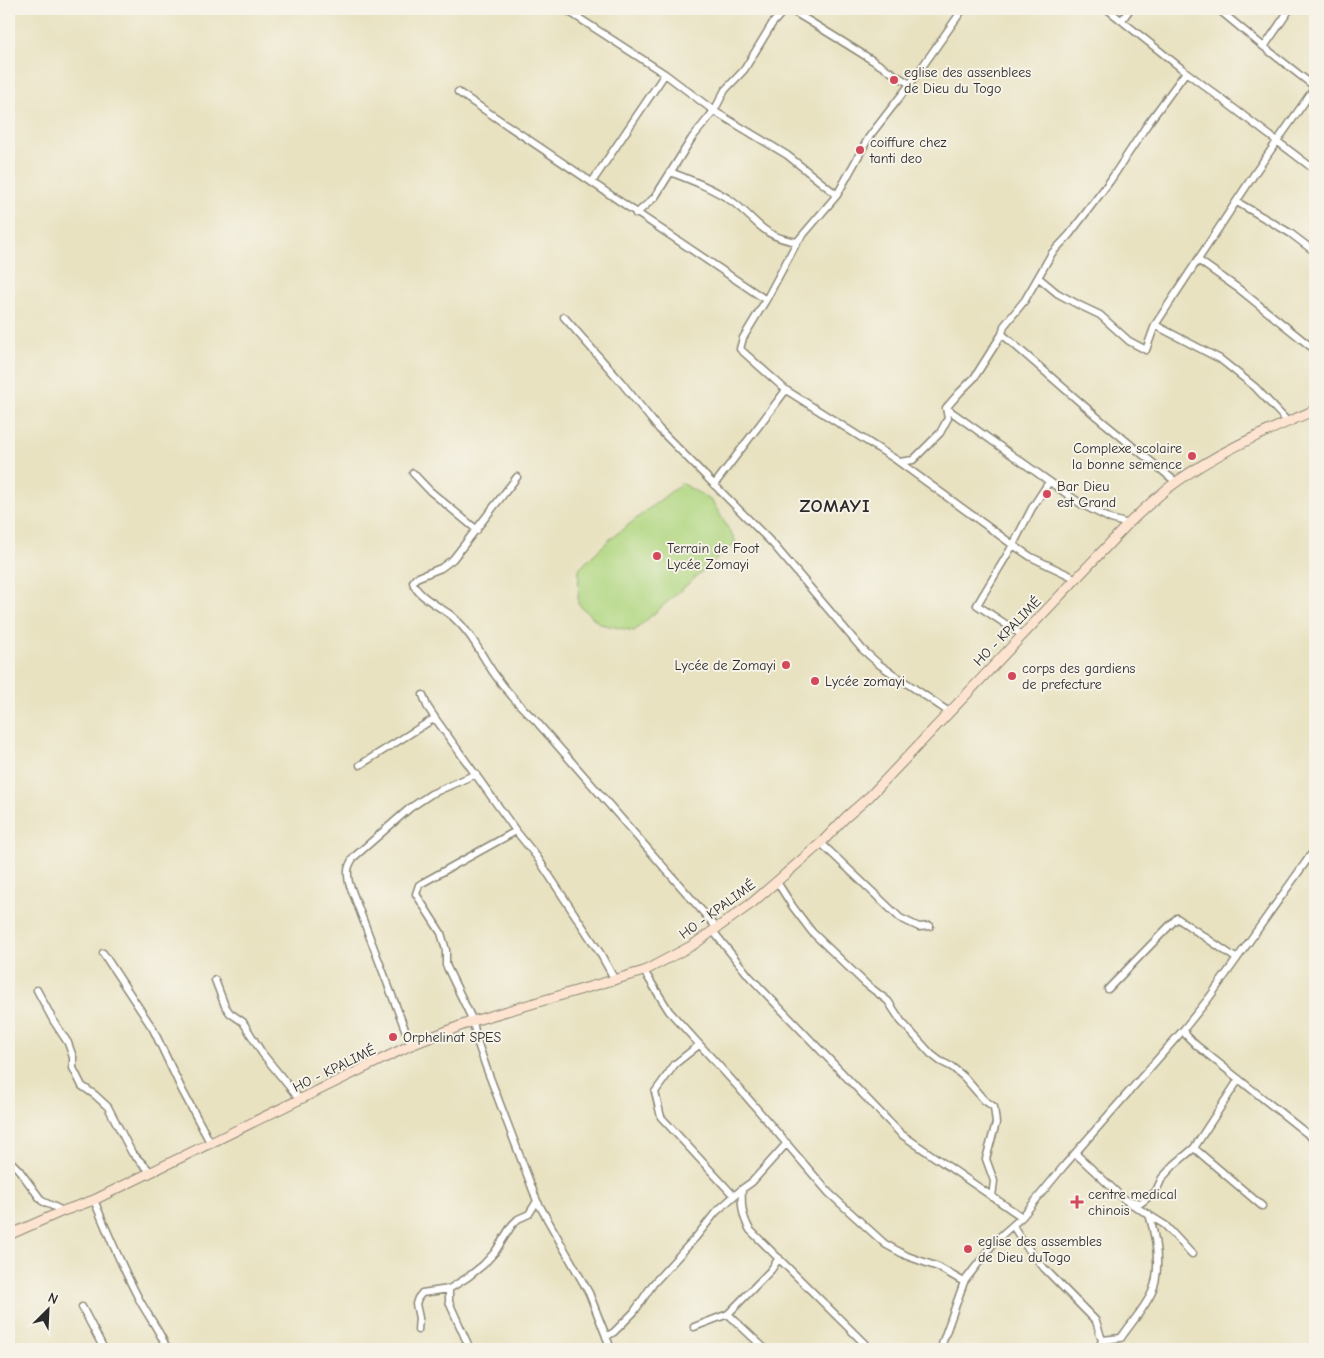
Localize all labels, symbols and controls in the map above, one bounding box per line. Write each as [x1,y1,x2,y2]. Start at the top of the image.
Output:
place label: eglise des assenblees de Dieu du Togo [904,64,1031,97]
marker: eglise des assenblees de Dieu du Togo [888,74,900,86]
place label: coiffure chez tanti deo [869,134,947,167]
marker: coiffure chez tanti deo [854,144,866,156]
place label: Complexe scolaire la bonne semence [1072,440,1182,473]
marker: Complexe scolaire la bonne semence [1186,450,1198,462]
place label: Bar Dieu est Grand [1057,478,1116,511]
marker: Bar Dieu est Grand [1041,488,1053,500]
district label: ZOMAYI [799,495,871,517]
place label: Terrain de Foot Lycée Zomayi [667,540,760,573]
marker: Terrain de Foot Lycée Zomayi [651,550,663,562]
street label: HO - KPALIMÉ [970,593,1045,670]
place label: Lycée de Zomayi [675,657,776,674]
marker: Lycée de Zomayi [780,659,792,671]
place label: corps des gardiens de prefecture [1022,660,1136,693]
marker: corps des gardiens de prefecture [1006,670,1018,682]
place label: Lycée zomayi [825,673,905,690]
marker: Lycée zomayi [809,675,821,687]
street label: HO - KPALIMÉ [676,876,759,943]
place label: Orphelinat SPES [403,1029,501,1046]
marker: Orphelinat SPES [387,1031,399,1043]
street label: HO - KPALIMÉ [290,1041,378,1096]
place label: centre medical chinois [1088,1186,1177,1219]
marker: centre medical chinois [1070,1195,1084,1209]
place label: eglise des assembles de Dieu duTogo [978,1233,1102,1266]
marker: eglise des assembles de Dieu duTogo [962,1243,974,1255]
north arrow [22,1286,72,1336]
text: N [45,1289,61,1308]

